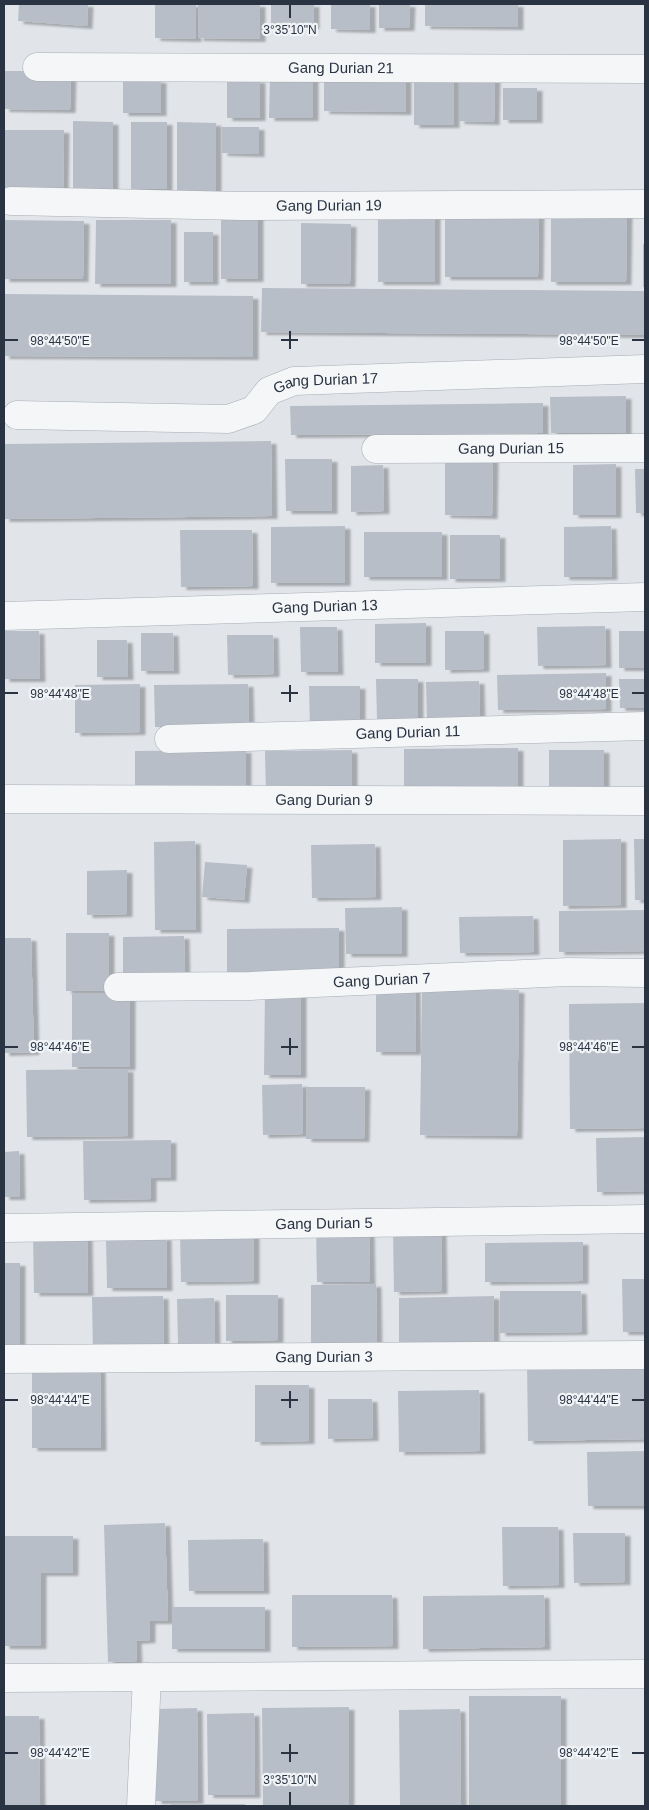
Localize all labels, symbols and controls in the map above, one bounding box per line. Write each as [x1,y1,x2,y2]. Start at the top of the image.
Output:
text: 3°35'10"N [263,23,317,37]
street label: Gang Durian 21 [288,59,394,76]
street label: Gang Durian 19 [276,196,382,214]
text: 98°44'50"E [30,334,90,348]
text: 98°44'50"E [559,334,619,348]
street label: Gang Durian 17 [271,369,379,396]
street label: Gang Durian 15 [458,439,564,457]
street label: Gang Durian 13 [272,596,378,616]
text: 98°44'48"E [30,687,90,701]
text: 98°44'48"E [559,687,619,701]
street label: Gang Durian 11 [355,722,461,742]
street label: Gang Durian 9 [275,791,373,808]
street label: Gang Durian 7 [333,969,431,990]
text: 98°44'46"E [30,1040,90,1054]
text: 98°44'46"E [559,1040,619,1054]
street label: Gang Durian 5 [275,1214,373,1232]
street label: Gang Durian 3 [275,1348,373,1365]
text: 98°44'44"E [30,1393,90,1407]
text: 98°44'44"E [559,1393,619,1407]
text: 98°44'42"E [30,1746,90,1760]
text: 98°44'42"E [559,1746,619,1760]
text: 3°35'10"N [263,1773,317,1787]

